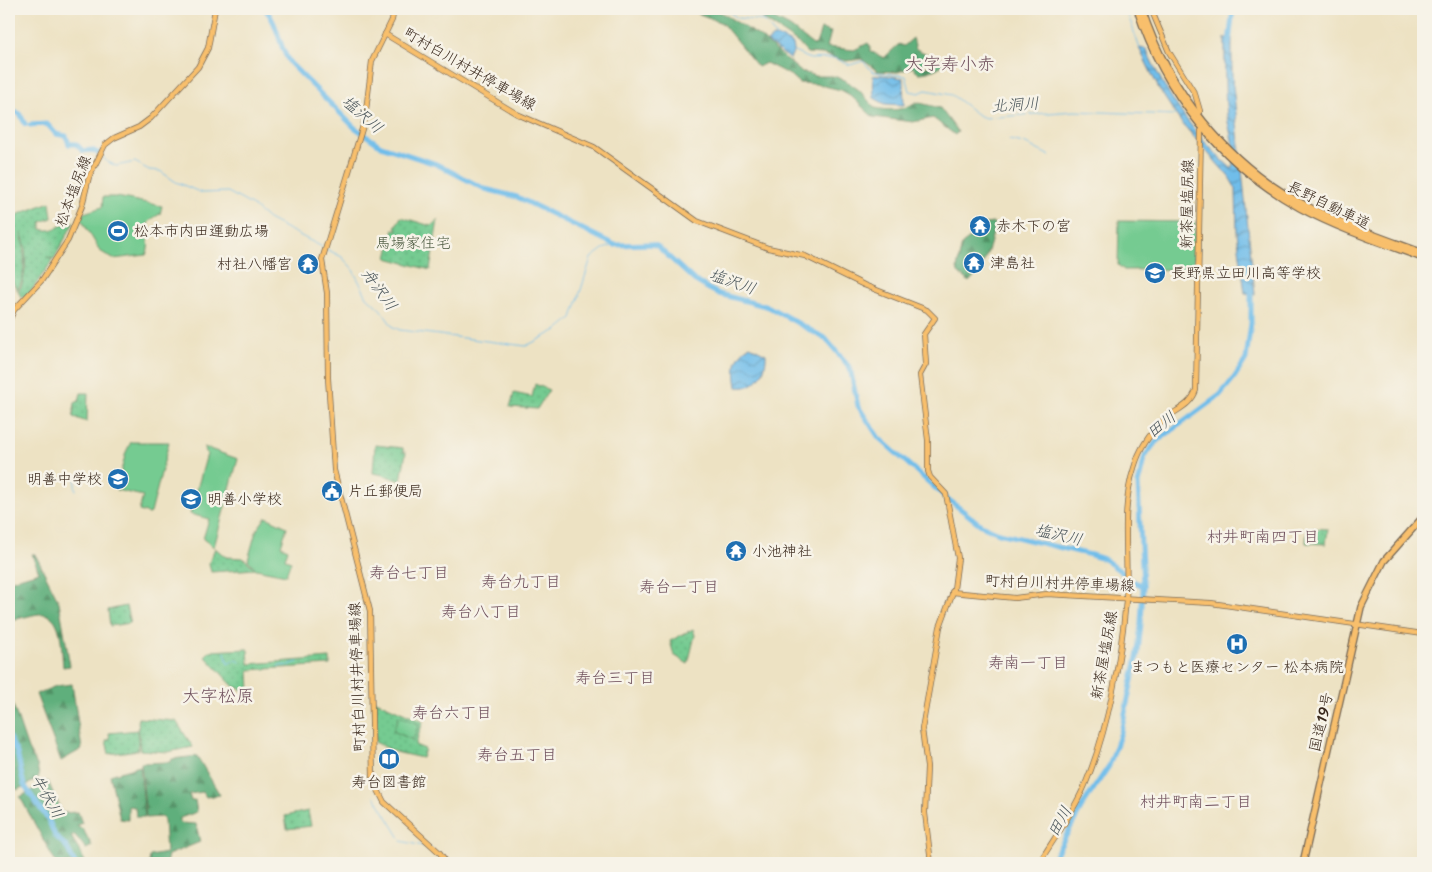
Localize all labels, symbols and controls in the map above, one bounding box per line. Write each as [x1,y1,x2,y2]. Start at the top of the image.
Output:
street label: 町村白川村井停車場線 [399,20,541,118]
district label: 大字寿小赤 [905,48,995,80]
water label: 塩沢川 [335,88,390,141]
water label: 北洞川 [990,88,1040,121]
street label: 松本塩尻線 [47,151,99,231]
street label: 新茶屋塩尻線 [1173,159,1201,249]
street label: 長野自動車道 [1283,174,1375,236]
place label: 赤木下の宮 [996,213,1071,239]
temple icon: 赤木下の宮 [968,214,992,238]
place label: 松本市内田運動広場 [134,218,269,244]
sports icon: 松本市内田運動広場 [106,219,130,243]
park label: 馬場家住宅 [375,230,451,256]
place label: 津島社 [990,250,1035,276]
place label: 村社八幡宮 [217,251,292,277]
temple icon: 津島社 [962,251,986,275]
temple icon: 村社八幡宮 [296,252,320,276]
water label: 塩沢川 [705,260,760,303]
place label: 長野県立田川高等学校 [1171,260,1321,286]
water label: 舟沢川 [354,261,405,317]
school or university icon: 長野県立田川高等学校 [1143,261,1167,285]
water label: 田川 [1140,403,1183,446]
place label: 明善中学校 [27,466,102,492]
school or university icon: 明善中学校 [106,467,130,491]
place label: 片丘郵便局 [348,478,423,504]
public building icon: 片丘郵便局 [320,479,344,503]
place label: 明善小学校 [207,486,282,512]
school or university icon: 明善小学校 [179,487,203,511]
water label: 塩沢川 [1032,515,1086,554]
district label: 村井町南四丁目 [1207,522,1319,551]
place label: 小池神社 [752,538,812,564]
temple icon: 小池神社 [724,539,748,563]
district label: 寿台七丁目 [369,558,449,587]
district label: 寿台九丁目 [481,567,561,596]
street label: 町村白川村井停車場線 [985,567,1135,599]
district label: 寿台一丁目 [639,572,719,601]
district label: 寿台八丁目 [441,597,521,626]
street label: 町村白川村井停車場線 [341,602,373,752]
street label: 新茶屋塩尻線 [1083,608,1125,702]
hospital icon: まつもと医療センター 松本病院 [1225,632,1249,656]
district label: 寿南一丁目 [988,648,1068,677]
place label: まつもと医療センター 松本病院 [1130,654,1344,680]
district label: 寿台三丁目 [575,663,655,692]
district label: 大字松原 [182,680,254,712]
street label: 国道19号 [1302,690,1340,754]
district label: 寿台六丁目 [412,698,492,727]
district label: 寿台五丁目 [477,740,557,769]
library icon: 寿台図書館 [377,747,401,771]
water label: 牛伏川 [23,768,72,824]
place label: 寿台図書館 [351,769,427,795]
district label: 村井町南二丁目 [1140,787,1252,816]
water label: 田川 [1039,800,1080,842]

